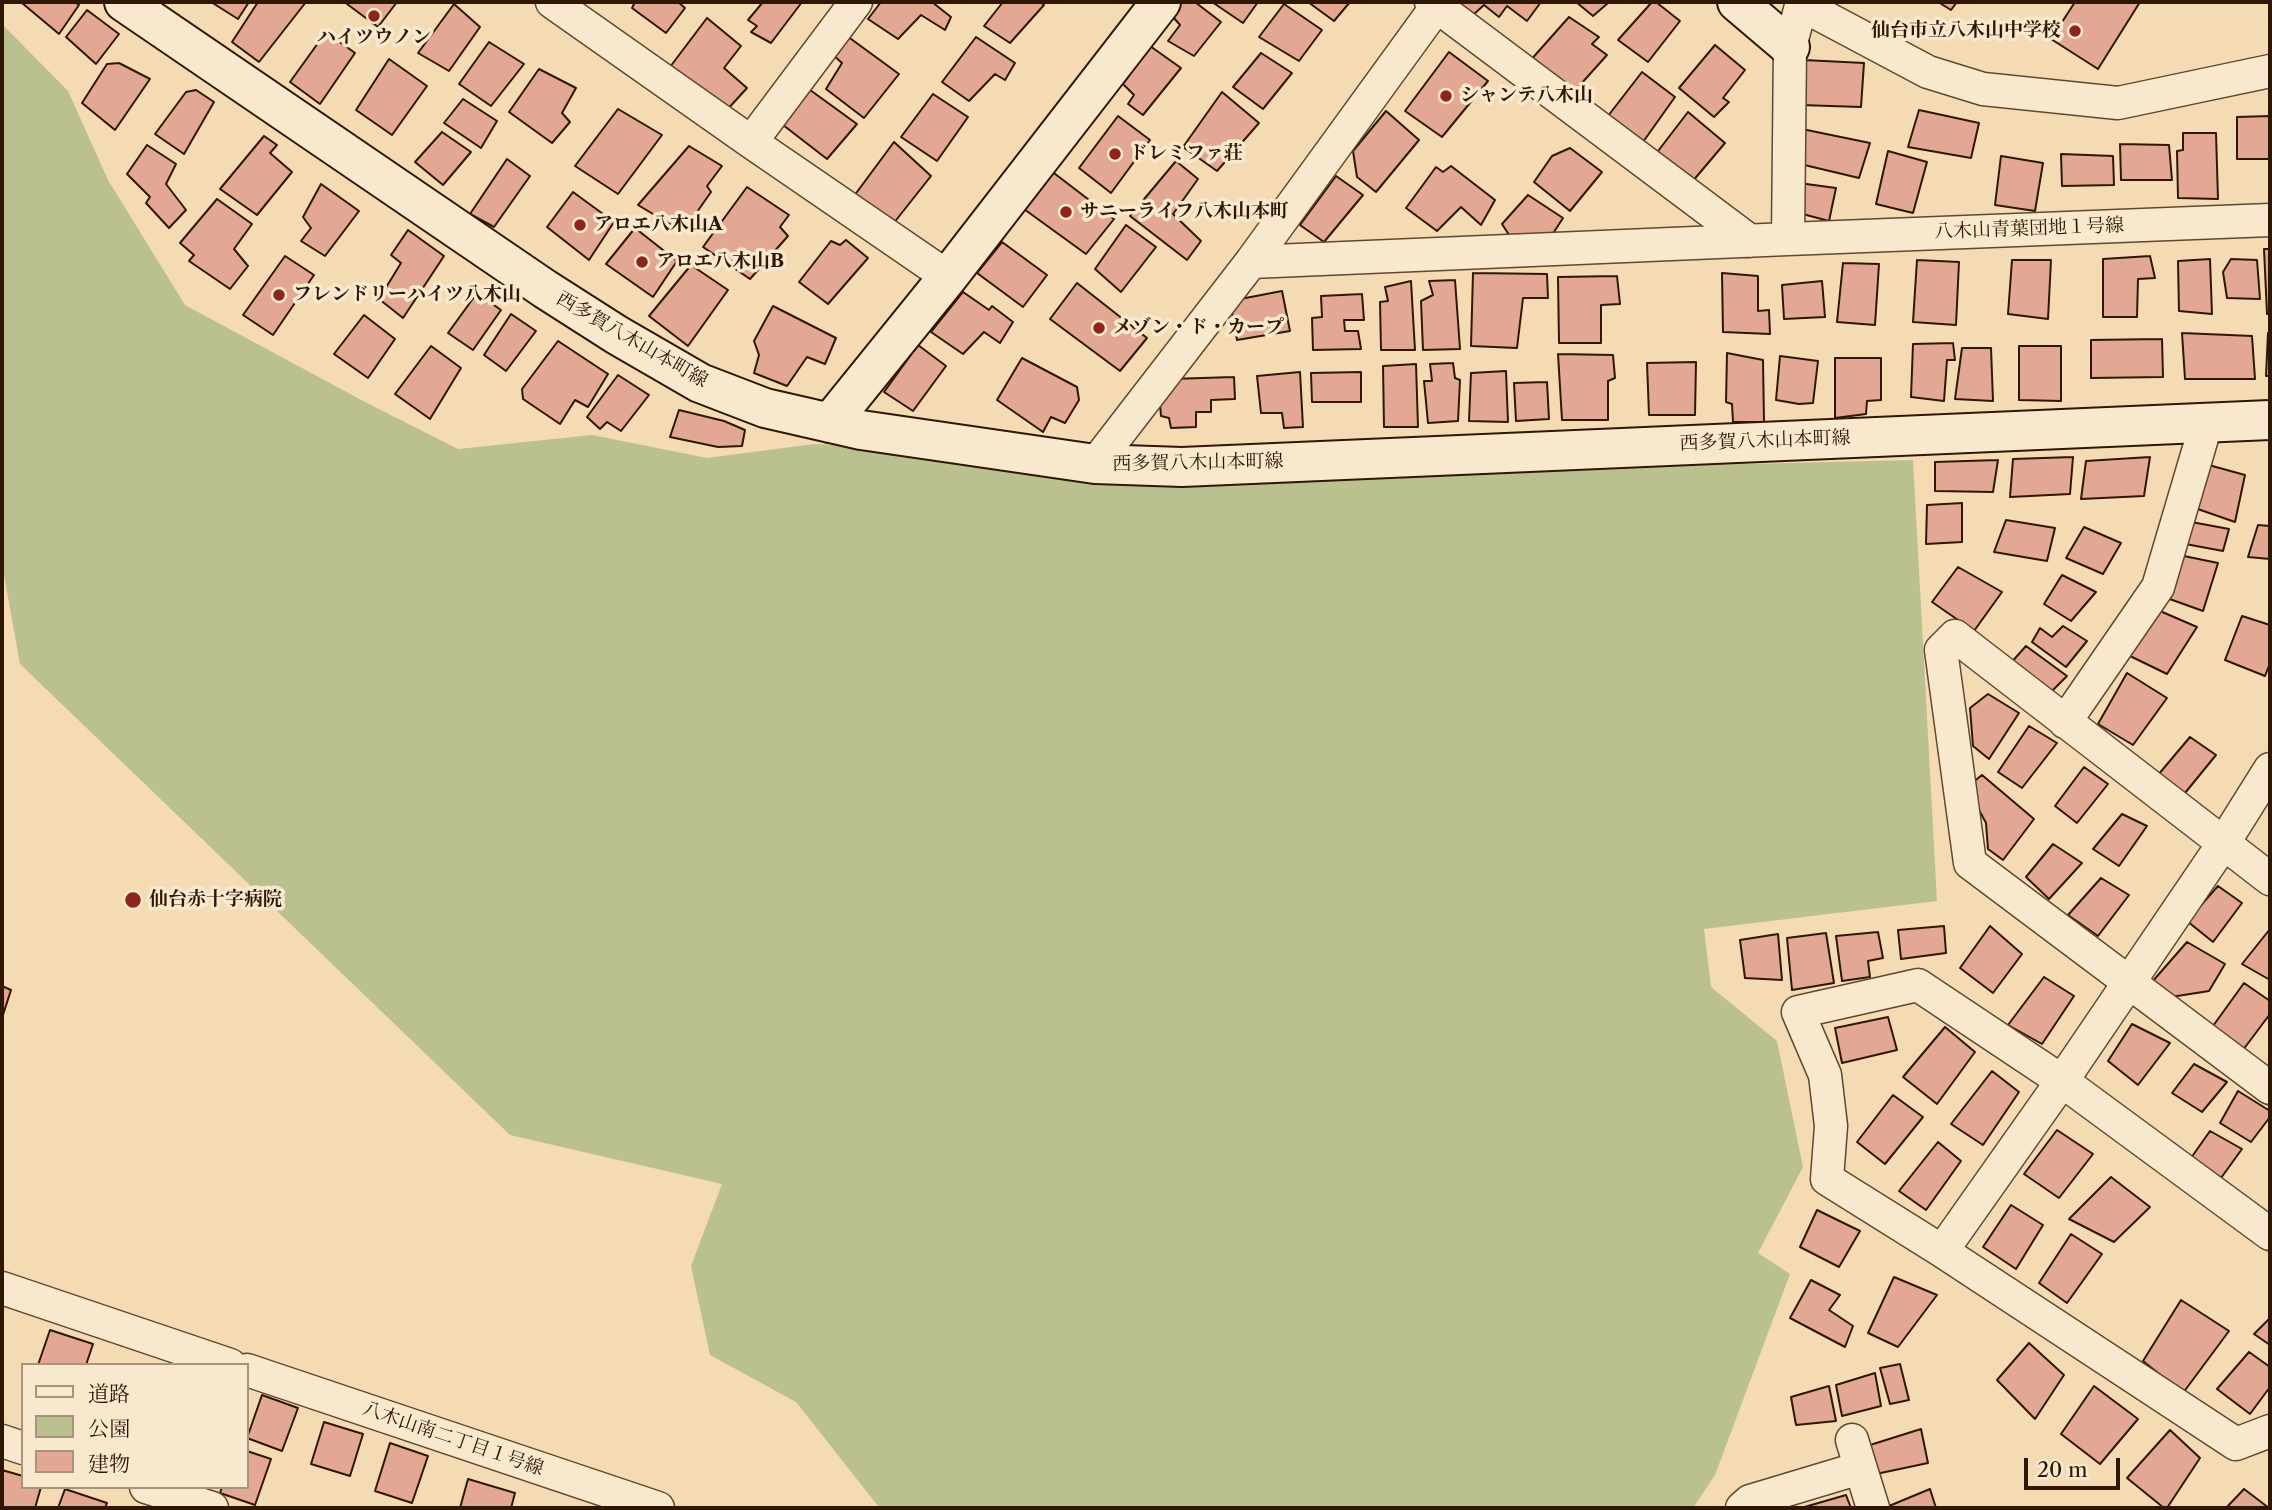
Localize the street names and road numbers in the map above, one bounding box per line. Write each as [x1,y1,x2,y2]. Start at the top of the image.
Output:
street label: 八木山青葉団地１号線 [1934,214,2124,244]
street label: 西多賀八木山本町線 [552,287,712,393]
street label: 西多賀八木山本町線 [1679,427,1851,455]
street label: 西多賀八木山本町線 [1112,450,1284,476]
street label: 八木山南二丁目１号線 [359,1397,547,1481]

